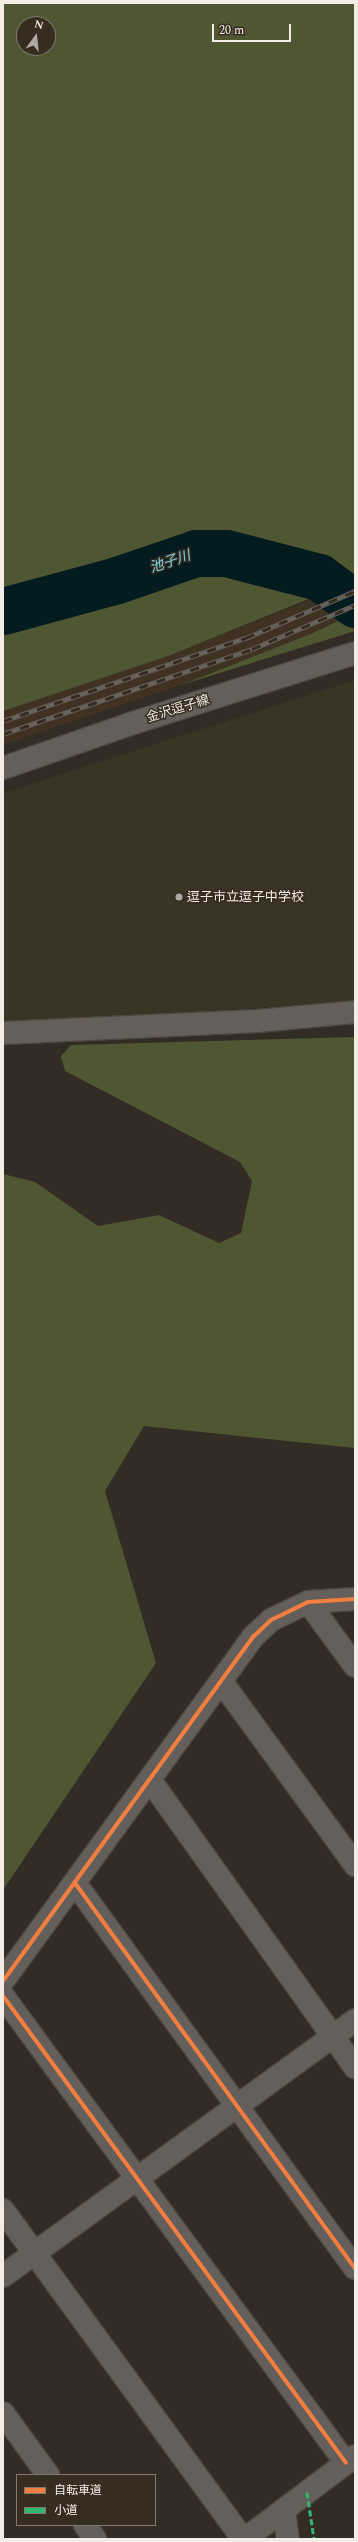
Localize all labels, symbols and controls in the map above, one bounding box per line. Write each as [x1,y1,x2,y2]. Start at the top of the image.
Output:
north arrow [16,16,56,56]
text: N [32,16,46,34]
scale bar [214,16,293,42]
text: 20 m [219,21,244,40]
water label: 池子川 [147,547,193,577]
street label: 金沢逗子線 [145,692,211,726]
place label: 逗子市立逗子中学校 [187,889,304,905]
marker: 逗子市立逗子中学校 [174,892,184,902]
legend [16,2474,156,2526]
text: 自転車道 [54,2481,102,2500]
text: 小道 [54,2501,78,2520]

